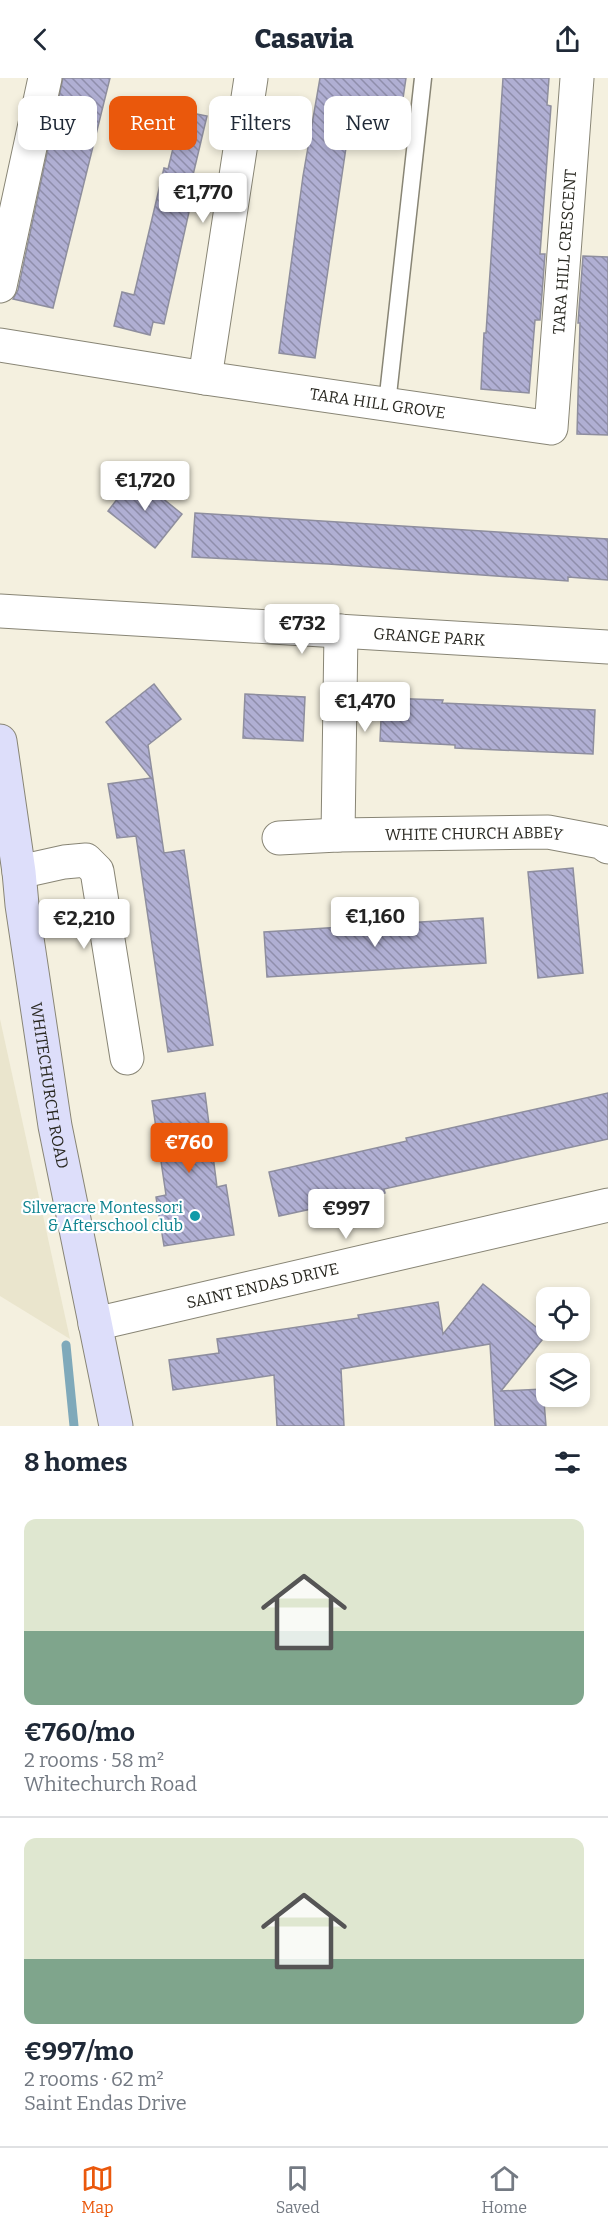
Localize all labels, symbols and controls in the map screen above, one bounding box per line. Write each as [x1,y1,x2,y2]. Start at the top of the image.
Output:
icon: back [24,23,57,56]
text: Casavia [254,23,354,55]
icon: share [551,23,584,56]
chip: Buy [18,96,97,150]
chip: Rent [109,96,197,150]
chip: Filters [209,96,312,150]
chip: New [324,96,411,150]
street label: TARA HILL CRESCENT [548,168,580,335]
pin: €1,770 [154,173,252,224]
text: €1,770 [173,180,233,204]
street label: TARA HILL GROVE [308,384,447,422]
pin: €1,720 [96,461,194,512]
text: €1,720 [115,468,175,492]
pin: €732 [266,604,338,655]
text: €732 [278,611,326,635]
street label: GRANGE PARK [373,624,486,649]
pin: €1,470 [316,682,414,733]
text: €1,470 [334,689,396,713]
street label: WHITE CHURCH ABBEY [385,822,565,844]
pin: €1,160 [326,897,424,948]
pin: €2,210 [35,899,133,950]
text: €1,160 [345,904,405,928]
text: €2,210 [53,906,115,930]
street label: WHITECHURCH ROAD [27,1001,73,1170]
pin: €760 [153,1123,225,1174]
text: €760 [165,1130,213,1154]
pin: €997 [310,1189,382,1240]
text: €997 [322,1196,370,1220]
place label: Silveracre Montessori & Afterschool club [22,1198,183,1235]
marker: Silveracre Montessori & Afterschool club [188,1209,202,1223]
street label: SAINT ENDAS DRIVE [185,1258,341,1312]
map controls [536,1287,590,1407]
button: locate [536,1287,590,1341]
button: layers [536,1353,590,1407]
icon: filters [551,1446,584,1479]
text: 8 homes [24,1447,128,1478]
icon: home [250,1558,358,1666]
text: €760/mo [24,1717,135,1748]
text: 2 rooms · 58 m² [24,1748,164,1772]
text: Whitechurch Road [24,1772,197,1796]
icon: home [250,1877,358,1985]
text: €997/mo [24,2036,134,2067]
text: 2 rooms · 62 m² [24,2067,164,2091]
text: Saint Endas Drive [24,2091,187,2115]
tab: Map [81,2162,114,2217]
tab: Saved [276,2162,320,2217]
tab: Home [481,2162,527,2217]

